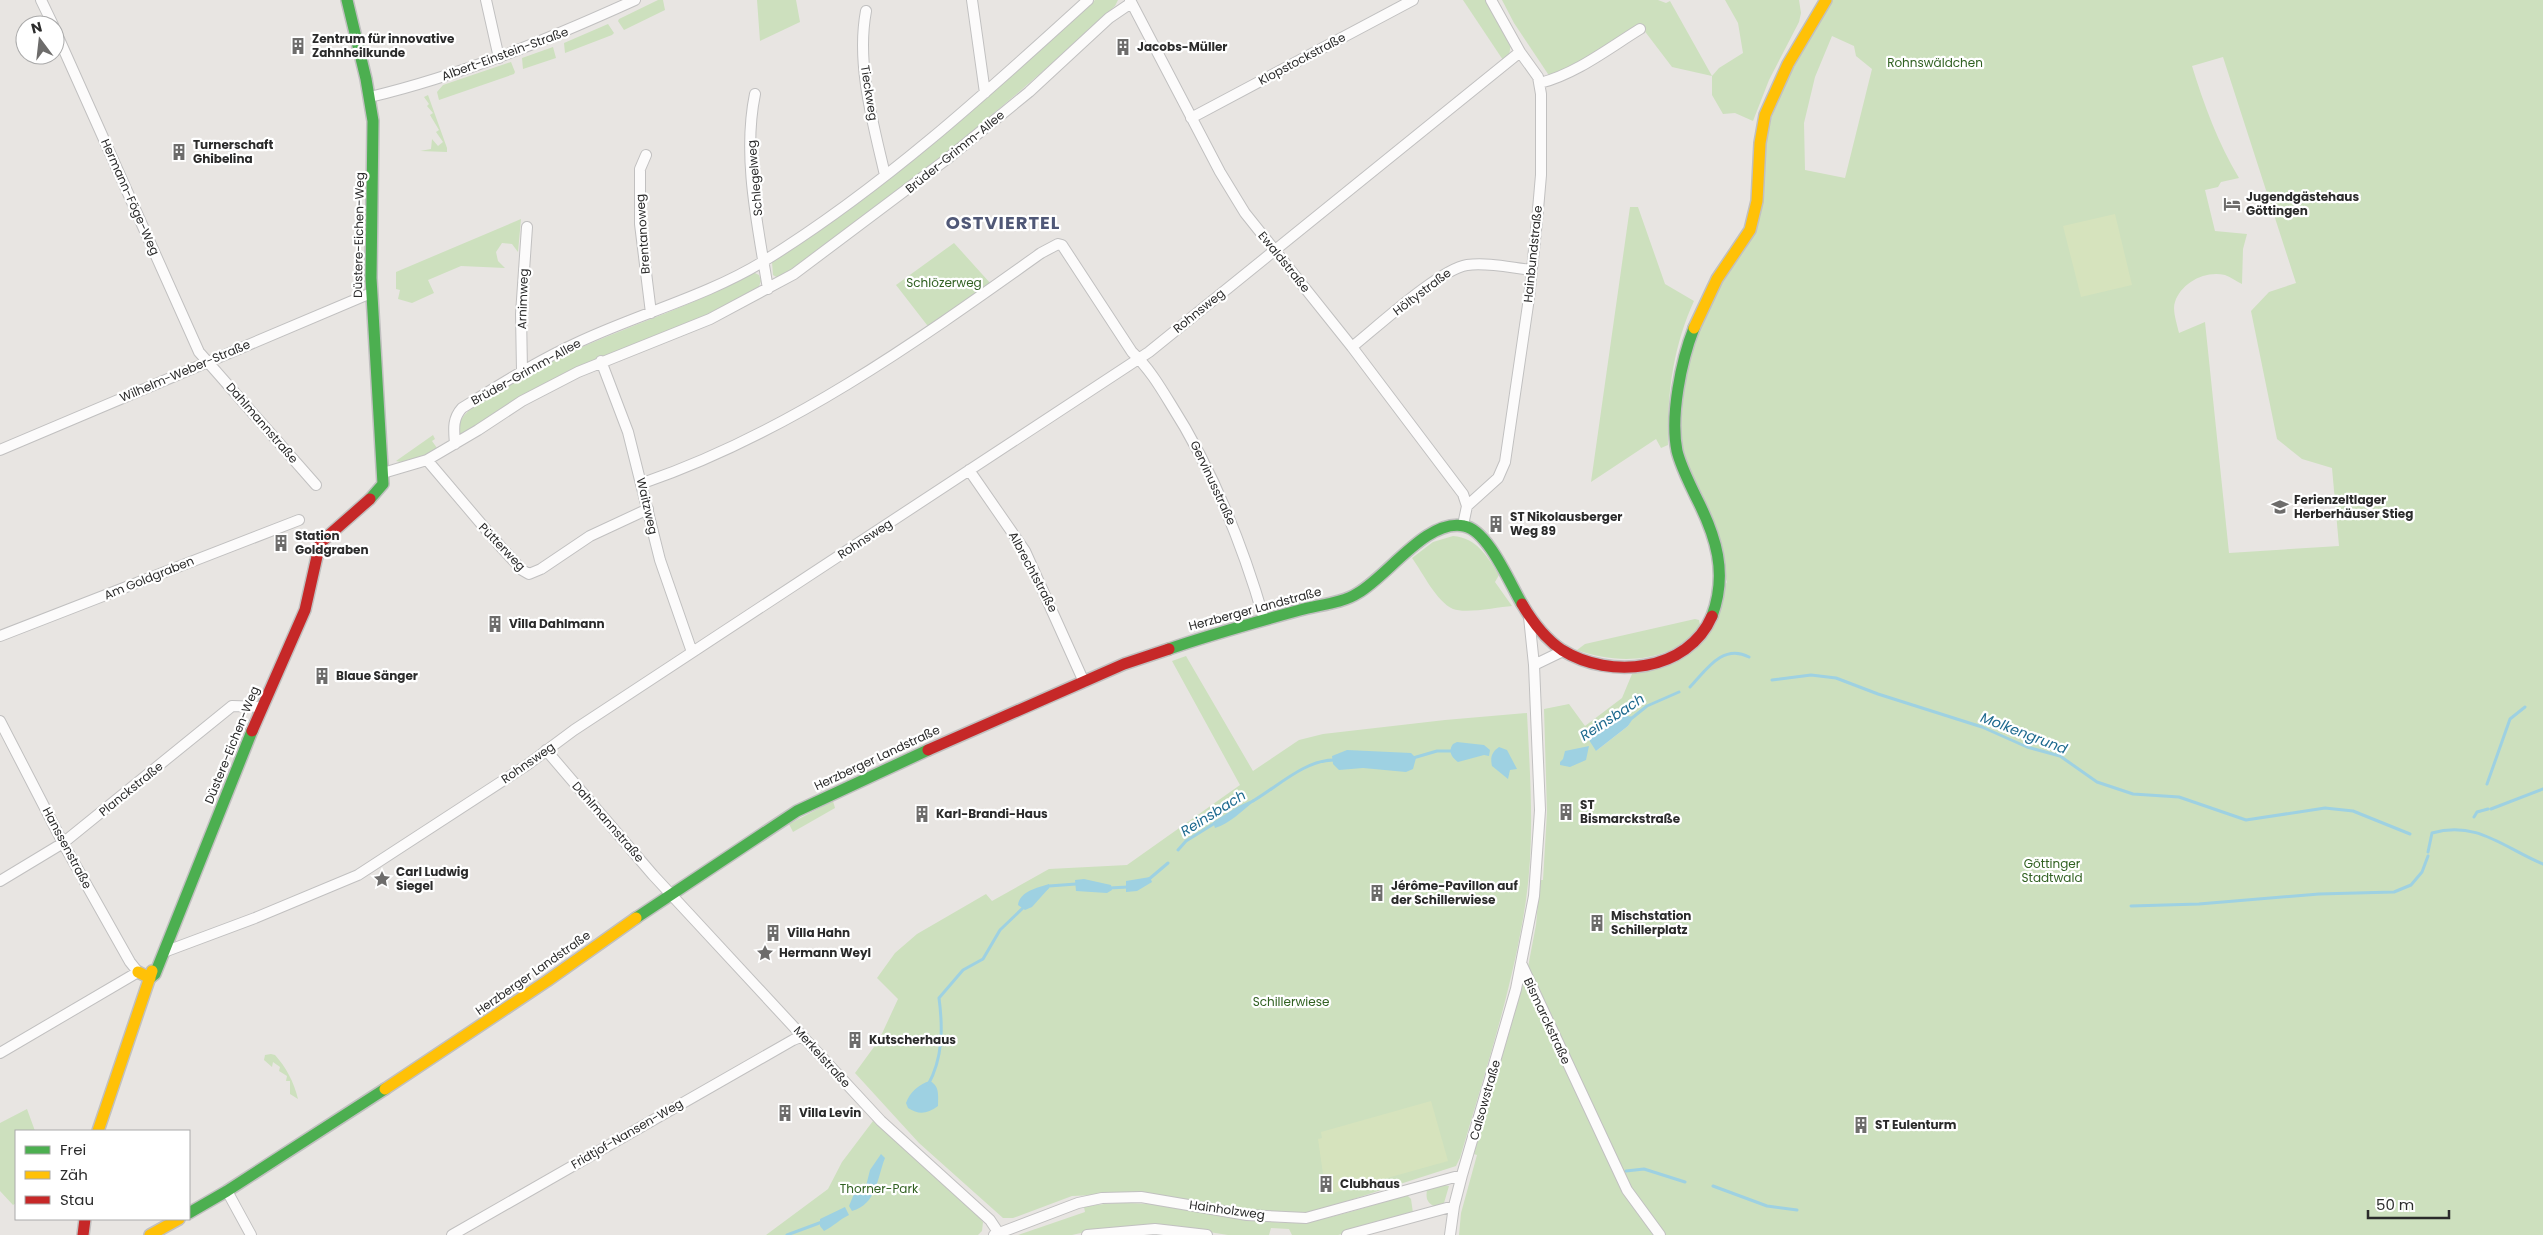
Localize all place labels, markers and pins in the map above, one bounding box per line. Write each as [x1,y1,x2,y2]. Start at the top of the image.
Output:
place label: Zentrum für innovative Zahnheilkunde [312,30,455,61]
building icon: Zentrum für innovative Zahnheilkunde [288,36,308,56]
building icon: Jacobs-Müller [1113,37,1133,57]
place label: Jacobs-Müller [1137,38,1228,55]
place label: Turnerschaft Ghibelina [193,136,273,167]
building icon: Turnerschaft Ghibelina [169,142,189,162]
place label: Jugendgästehaus Göttingen [2246,188,2359,219]
hotel icon: Jugendgästehaus Göttingen [2222,194,2242,214]
place label: Ferienzeltlager Herberhäuser Stieg [2294,491,2413,522]
school or university icon: Ferienzeltlager Herberhäuser Stieg [2270,497,2290,517]
place label: ST Nikolausberger Weg 89 [1510,508,1622,539]
building icon: ST Nikolausberger Weg 89 [1486,514,1506,534]
place label: Station Goldgraben [295,527,369,558]
building icon: Station Goldgraben [271,533,291,553]
building icon: Villa Dahlmann [485,614,505,634]
place label: Villa Dahlmann [509,615,605,632]
building icon: Blaue Sänger [312,666,332,686]
place label: Blaue Sänger [336,667,418,684]
place label: ST Bismarckstraße [1580,796,1681,827]
building icon: ST Bismarckstraße [1556,802,1576,822]
building icon: Karl-Brandi-Haus [912,804,932,824]
place label: Karl-Brandi-Haus [936,805,1048,822]
place label: Carl Ludwig Siegel [396,863,469,894]
place icon: Carl Ludwig Siegel [372,869,392,889]
place label: Jérôme-Pavillon auf der Schillerwiese [1391,877,1518,908]
building icon: Jérôme-Pavillon auf der Schillerwiese [1367,883,1387,903]
place label: Mischstation Schillerplatz [1611,907,1691,938]
building icon: Mischstation Schillerplatz [1587,913,1607,933]
building icon: Villa Hahn [763,923,783,943]
place label: Villa Hahn [787,924,850,941]
place icon: Hermann Weyl [755,943,775,963]
place label: Hermann Weyl [779,944,871,961]
building icon: Kutscherhaus [845,1030,865,1050]
place label: Kutscherhaus [869,1031,956,1048]
building icon: Villa Levin [775,1103,795,1123]
place label: Villa Levin [799,1104,861,1121]
building icon: ST Eulenturm [1851,1115,1871,1135]
place label: ST Eulenturm [1875,1116,1957,1133]
building icon: Clubhaus [1316,1174,1336,1194]
place label: Clubhaus [1340,1175,1400,1192]

